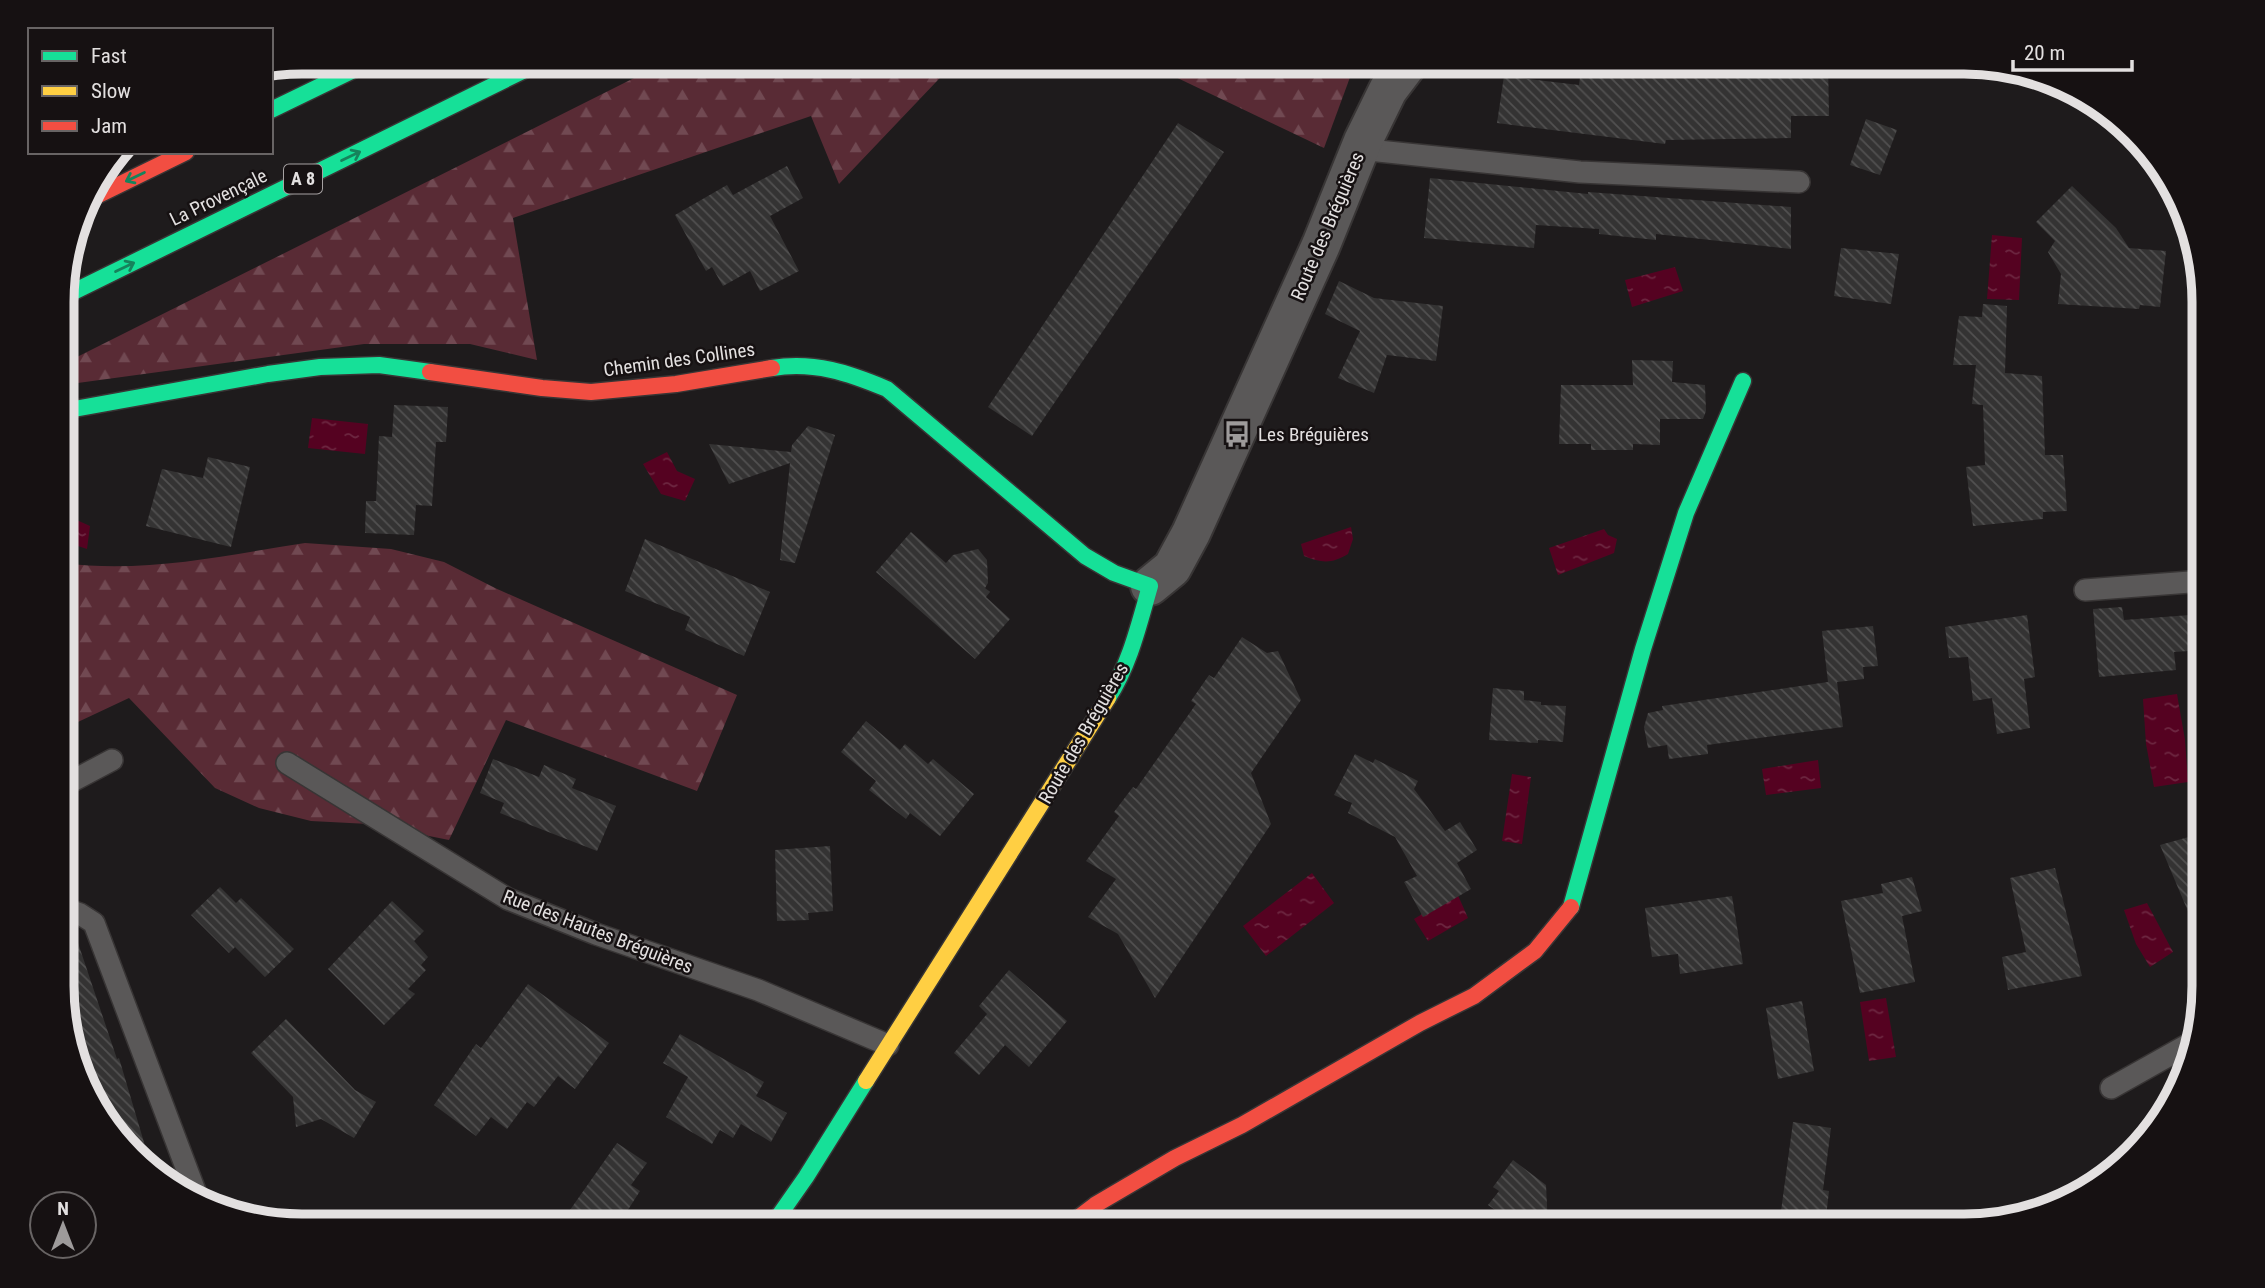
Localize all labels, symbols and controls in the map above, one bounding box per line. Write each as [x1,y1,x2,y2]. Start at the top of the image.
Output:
legend [28,28,273,154]
scale bar [2013,28,2132,72]
text: 20 m [2024,41,2065,65]
text: Fast [91,44,127,68]
text: Slow [91,79,131,103]
text: Jam [91,114,127,138]
one-way arrow [340,148,361,162]
street label: Route des Bréguières [1286,149,1369,304]
street label: La Provençale [166,164,271,231]
road number: A 8 [284,164,322,194]
one-way arrow [125,171,146,185]
one-way arrow [114,259,135,273]
street label: Chemin des Collines [602,337,756,382]
bus stop icon: Les Bréguières [1222,419,1252,449]
place label: Les Bréguières [1258,423,1369,446]
street label: Route des Bréguières [1034,659,1133,808]
street label: Rue des Hautes Bréguières [500,885,696,978]
north arrow [28,1190,98,1260]
text: N [57,1197,69,1220]

